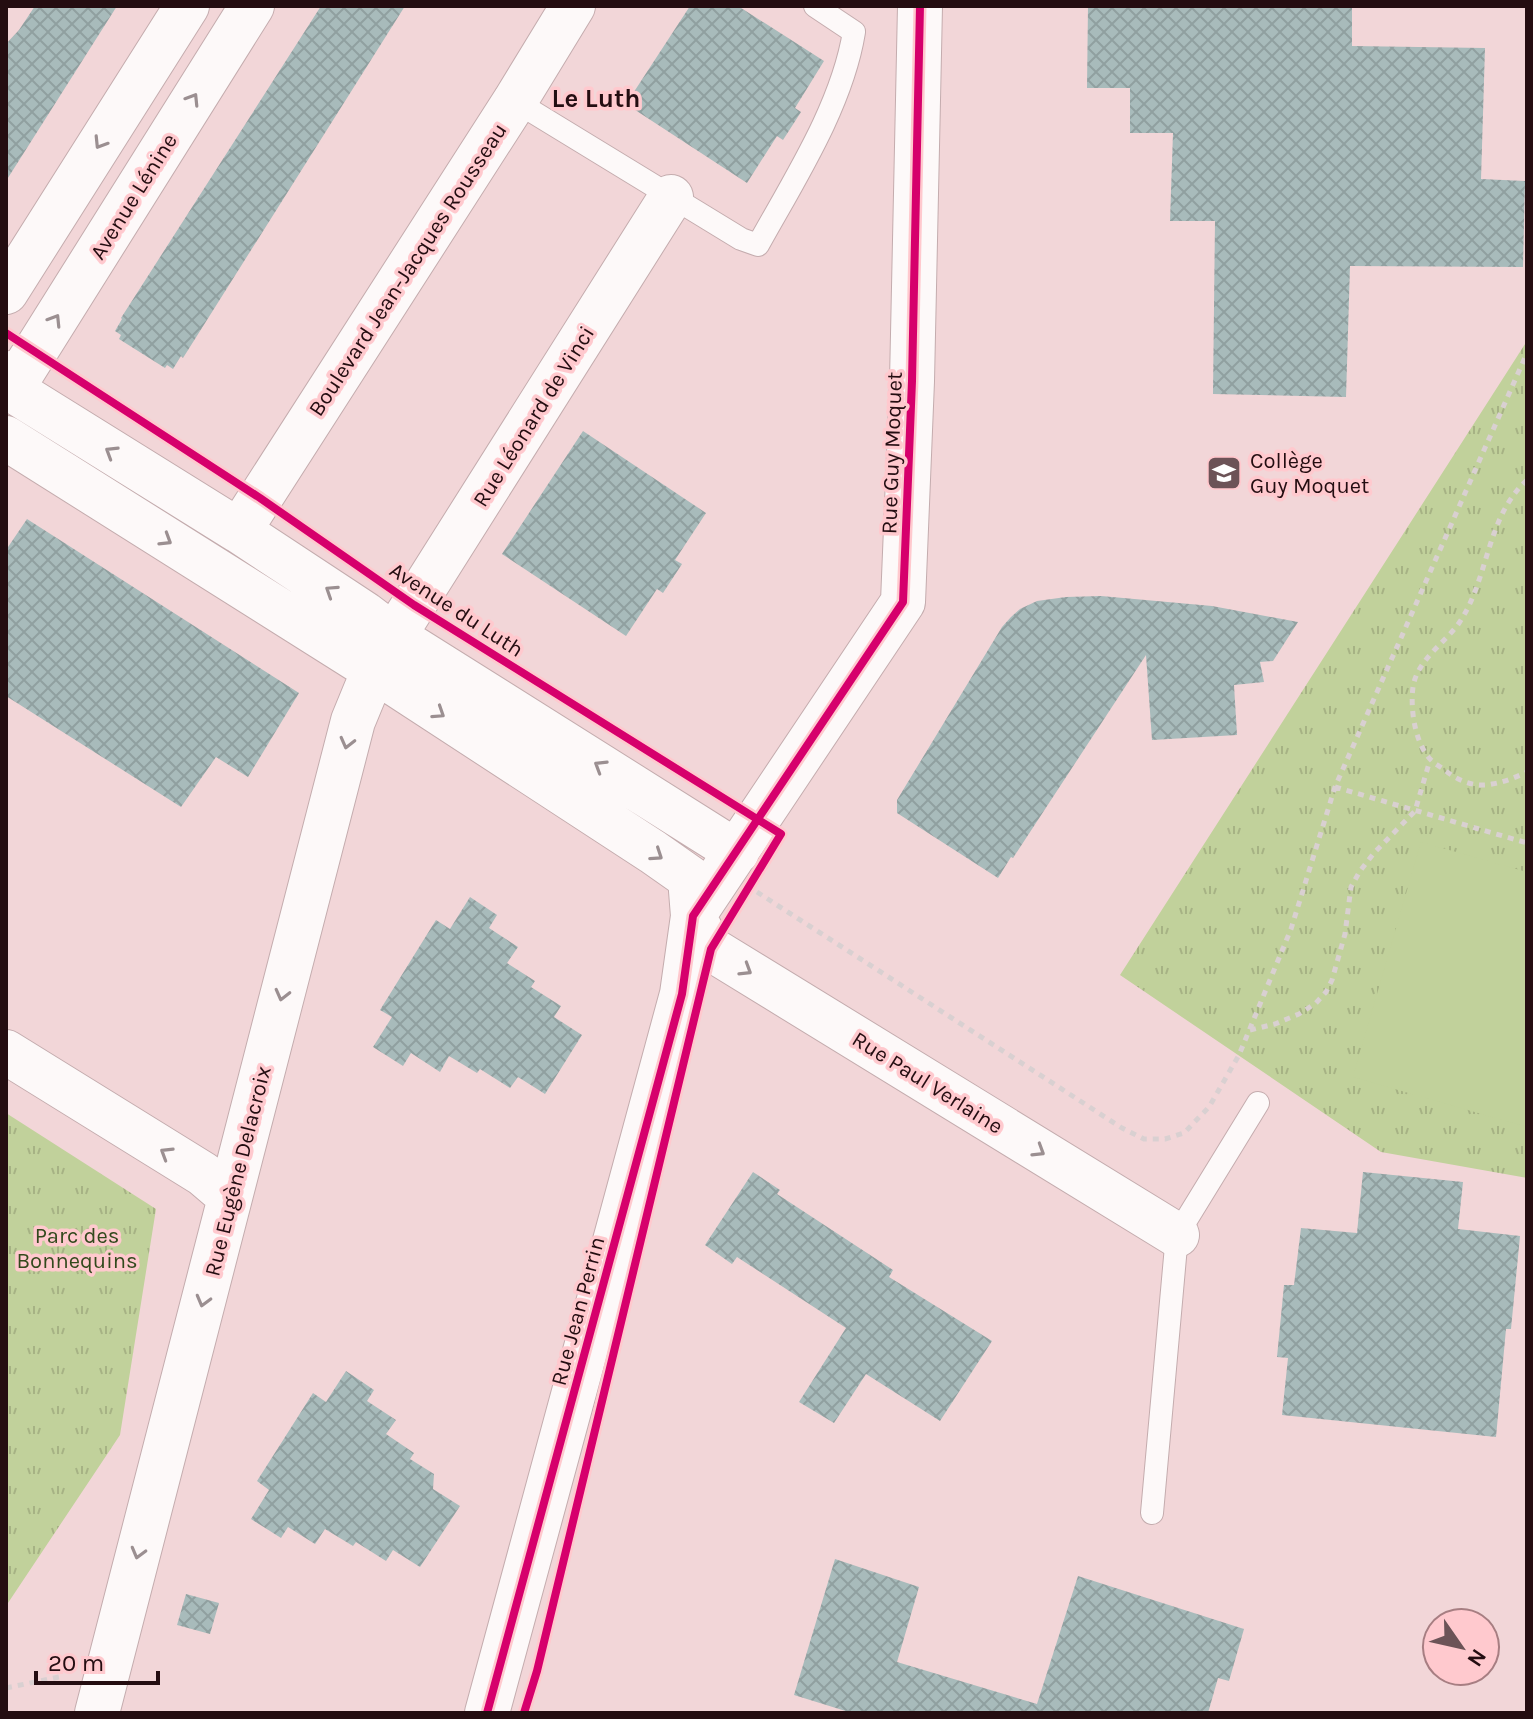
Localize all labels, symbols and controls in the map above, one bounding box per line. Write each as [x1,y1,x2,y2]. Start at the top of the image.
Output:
district label: Le Luth [552,83,640,114]
one-way arrow [184,93,199,108]
street label: Boulevard Jean-Jacques Rousseau [303,118,513,421]
street label: Avenue Lénine [85,129,183,264]
one-way arrow [95,134,110,149]
one-way arrow [46,314,61,328]
street label: Rue Léonard de Vinci [468,321,600,512]
street label: Rue Guy Moquet [876,371,908,535]
one-way arrow [106,446,120,461]
place label: Collège Guy Moquet [1250,448,1369,499]
school or university icon: Collège Guy Moquet [1205,454,1243,492]
one-way arrow [158,530,172,545]
street label: Avenue du Luth [385,557,528,663]
one-way arrow [325,586,339,601]
one-way arrow [430,703,445,718]
one-way arrow [340,736,357,750]
one-way arrow [594,760,609,775]
one-way arrow [649,845,663,860]
one-way arrow [737,960,752,976]
one-way arrow [275,988,292,1002]
street label: Rue Paul Verlaine [847,1026,1008,1140]
street label: Rue Eugène Delacroix [199,1063,277,1279]
one-way arrow [1030,1141,1045,1156]
one-way arrow [160,1147,175,1162]
park label: Parc des Bonnequins [16,1223,138,1274]
street label: Rue Jean Perrin [546,1234,610,1389]
one-way arrow [196,1294,213,1308]
one-way arrow [131,1546,148,1559]
north arrow [1421,1607,1501,1687]
scale bar [36,1635,158,1685]
text: N [1462,1644,1492,1671]
text: 20 m [48,1649,104,1677]

